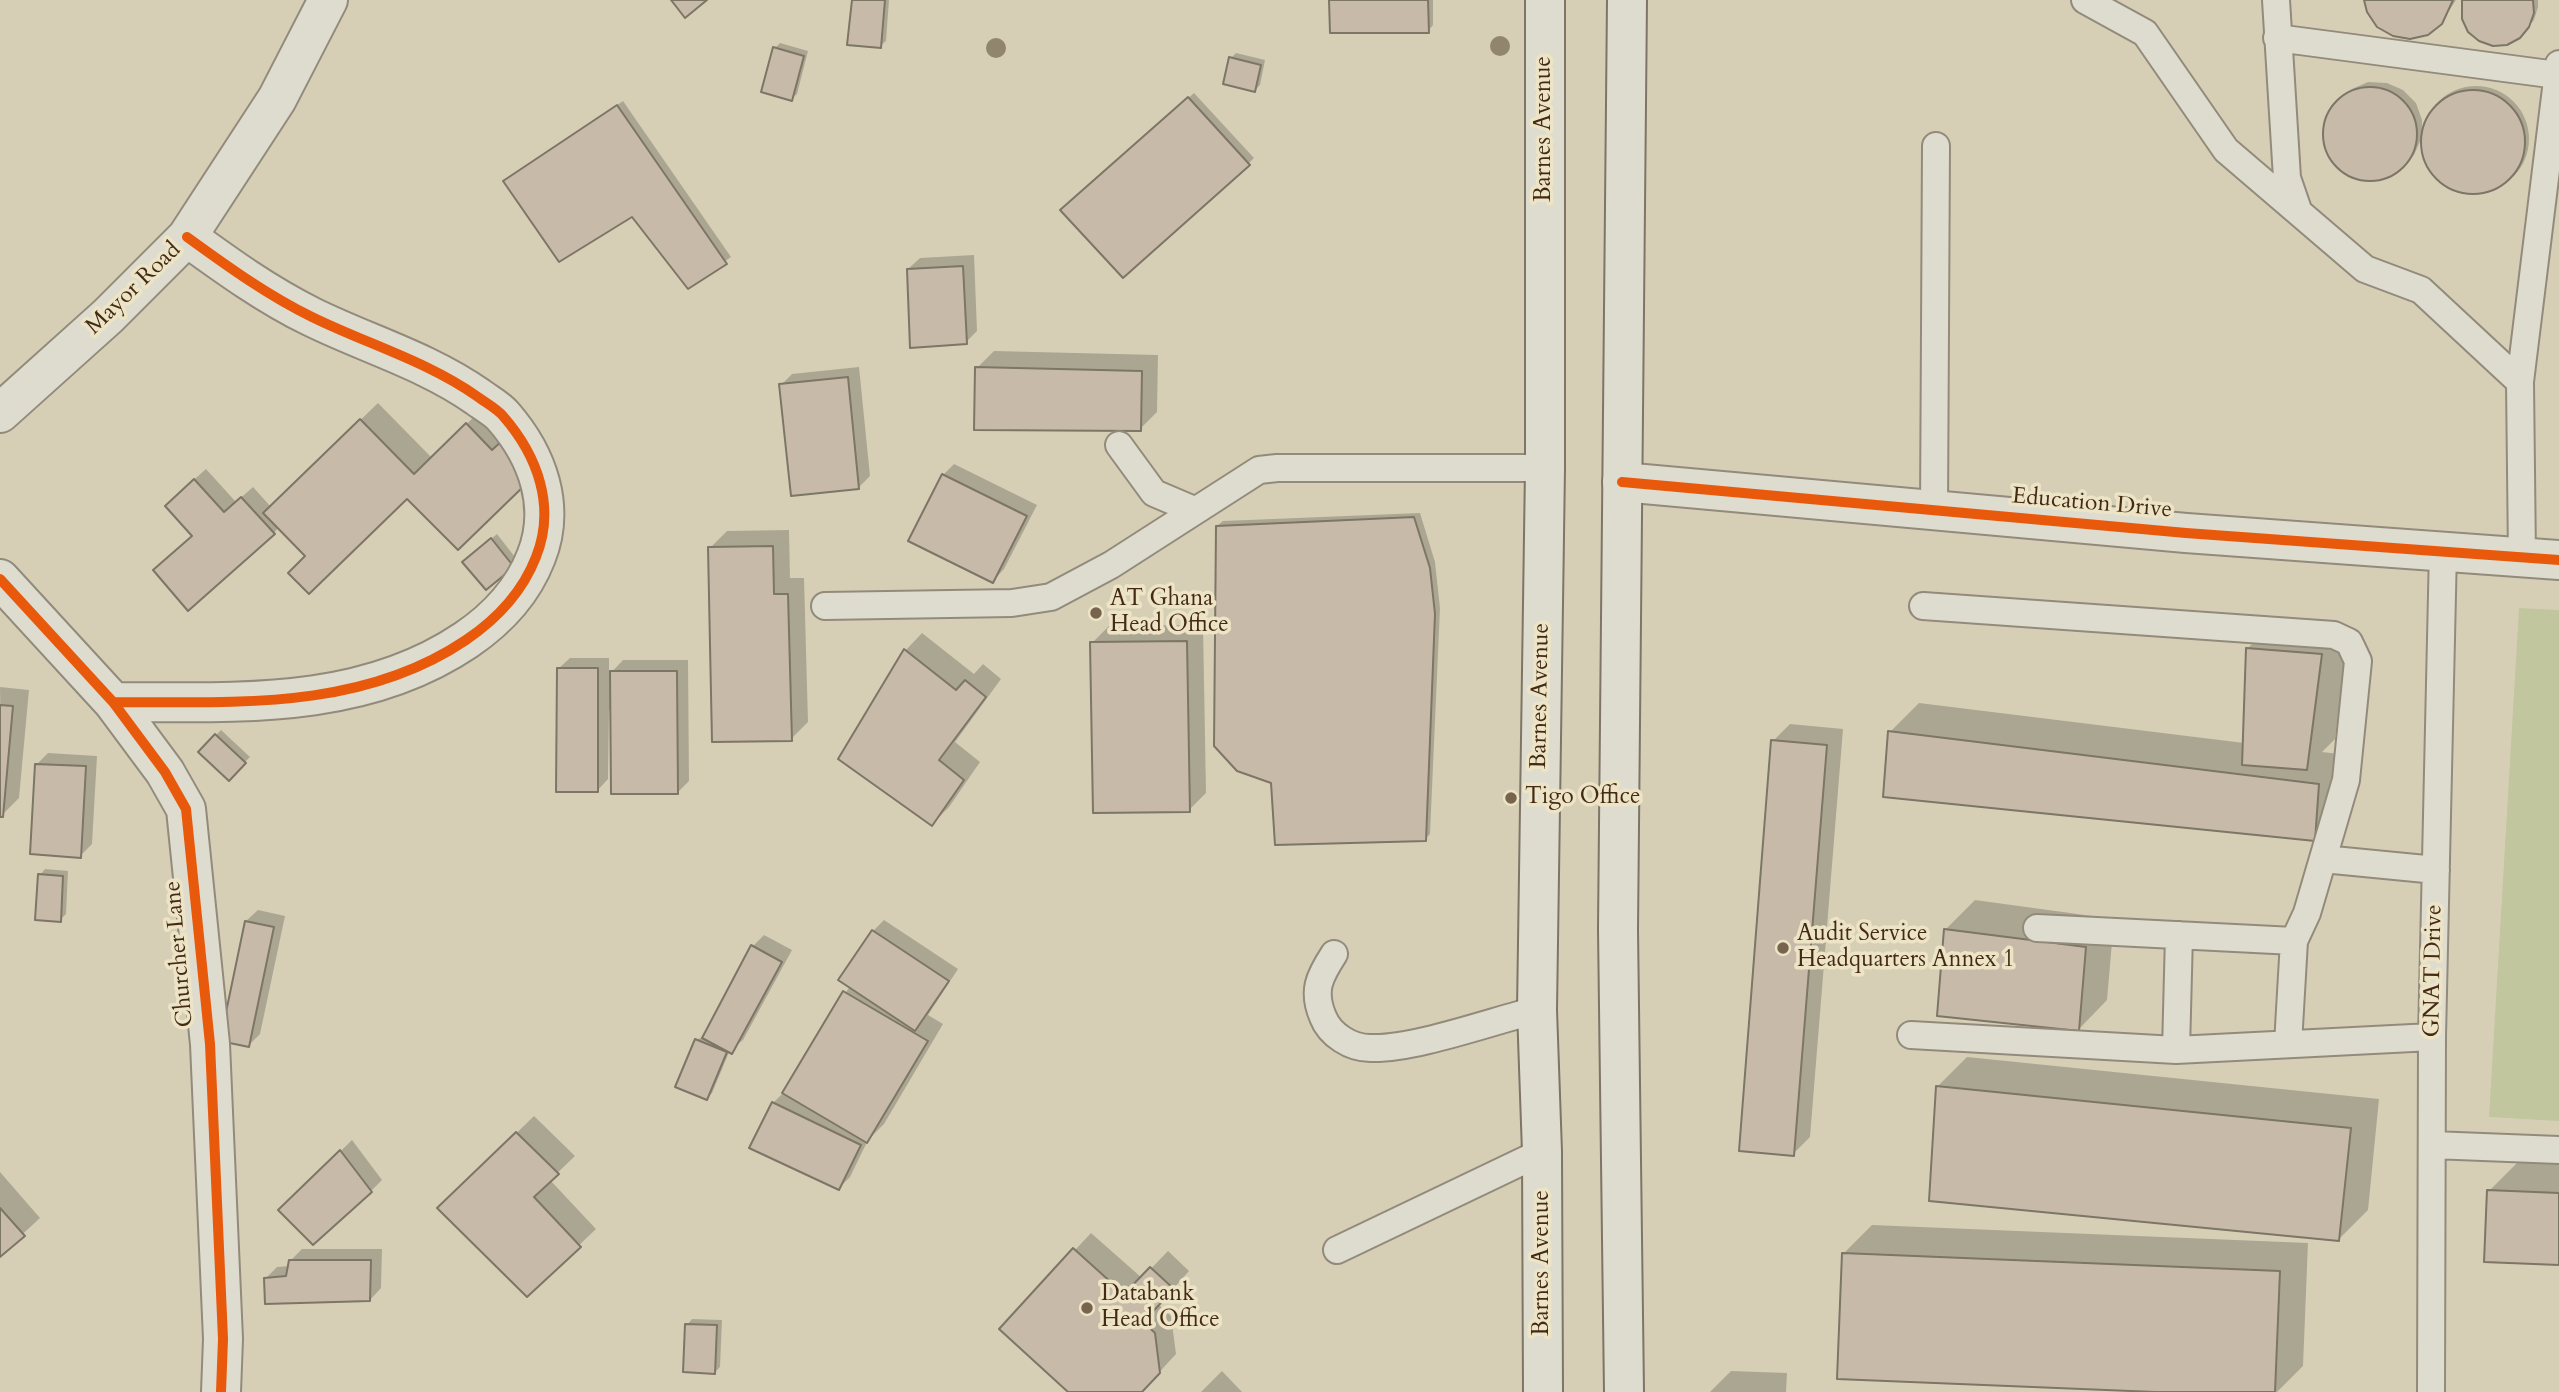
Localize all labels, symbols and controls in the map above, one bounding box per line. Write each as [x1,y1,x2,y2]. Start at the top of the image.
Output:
street label: Barnes Avenue [1531,56,1559,202]
street label: Mayor Road [81,237,187,341]
street label: Education Drive [2011,483,2173,525]
place label: AT Ghana Head Office [1110,586,1229,640]
marker: AT Ghana Head Office [1088,605,1104,621]
street label: Barnes Avenue [1526,623,1556,769]
place label: Tigo Office [1525,784,1641,812]
marker: Tigo Office [1503,790,1519,806]
street label: Churcher Lane [160,880,200,1028]
street label: GNAT Drive [2419,904,2449,1038]
place label: Audit Service Headquarters Annex 1 [1797,921,2014,975]
marker: Audit Service Headquarters Annex 1 [1775,940,1791,956]
street label: Barnes Avenue [1529,1190,1557,1336]
place label: Databank Head Office [1101,1281,1220,1335]
marker: Databank Head Office [1079,1300,1095,1316]

